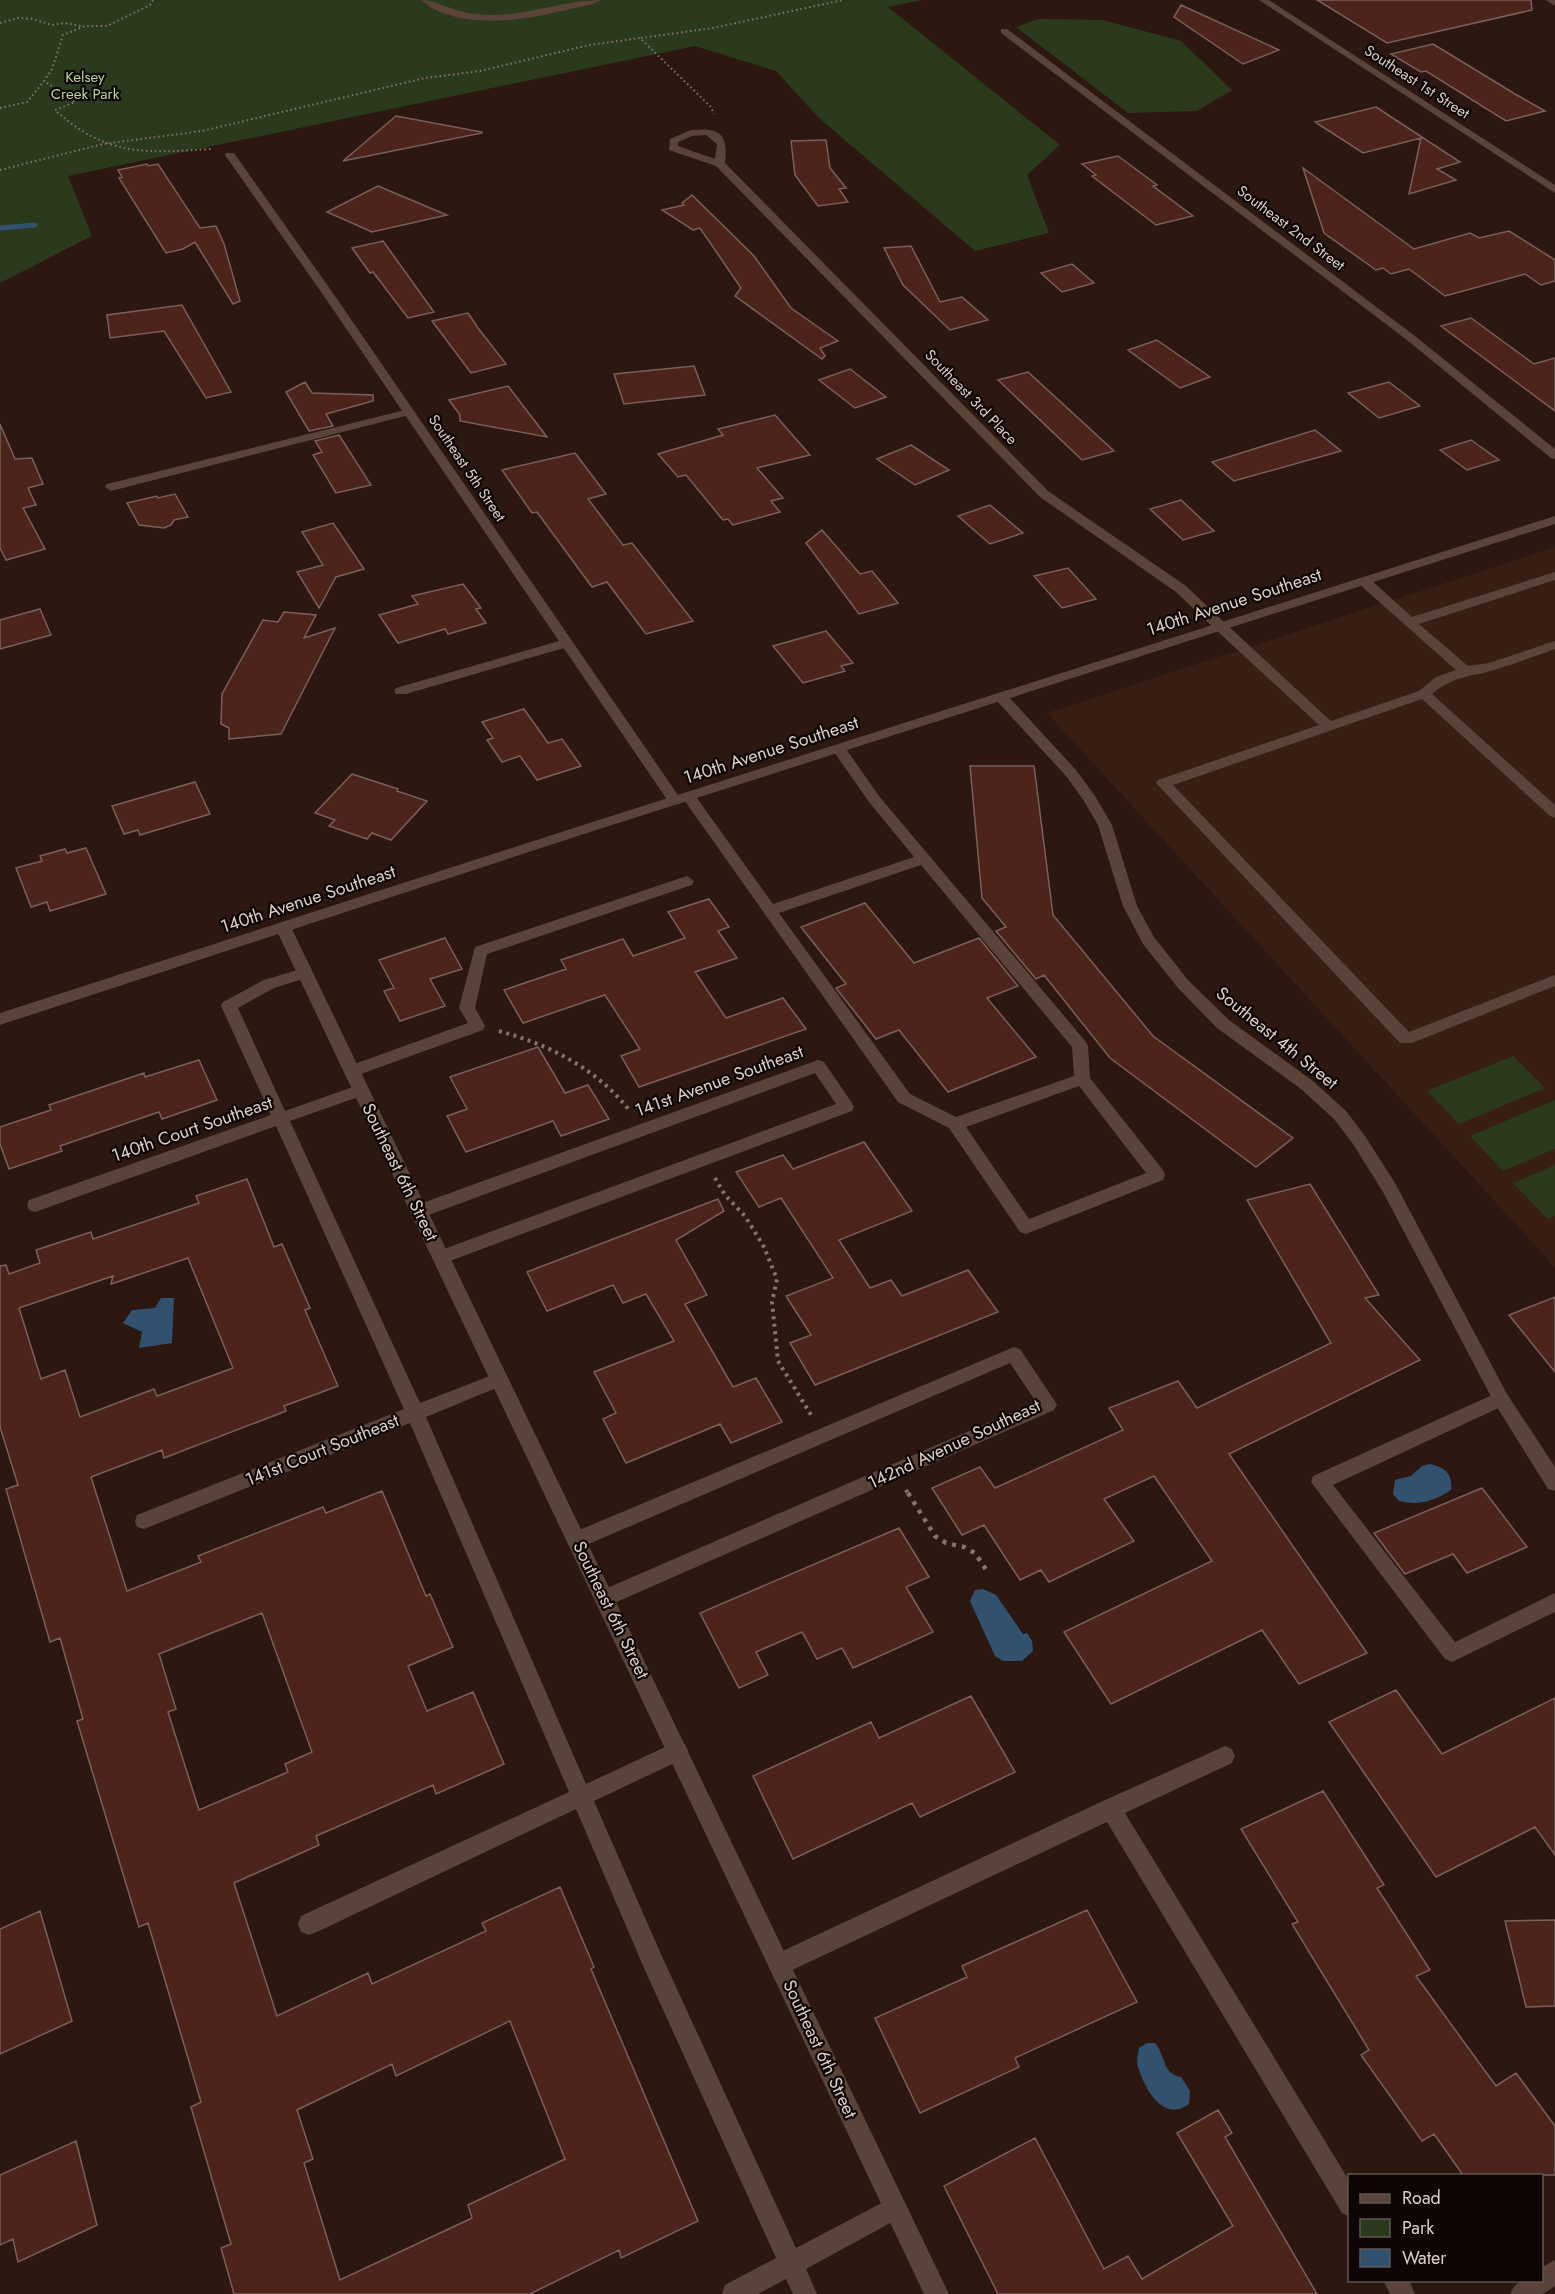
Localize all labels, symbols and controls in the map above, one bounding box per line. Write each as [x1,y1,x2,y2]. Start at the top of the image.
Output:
street label: Southeast 1st Street [1360,40,1474,125]
park label: Kelsey Creek Park [51,66,120,105]
street label: Southeast 2nd Street [1232,180,1350,276]
street label: Southeast 3rd Place [920,344,1023,450]
street label: Southeast 5th Street [423,410,511,526]
street label: 140th Avenue Southeast [1143,561,1325,643]
street label: 140th Avenue Southeast [680,709,862,791]
street label: 140th Avenue Southeast [217,858,399,940]
street label: Southeast 4th Street [1210,981,1344,1096]
street label: 141st Avenue Southeast [631,1038,808,1124]
street label: 140th Court Southeast [108,1089,277,1169]
street label: Southeast 6th Street [355,1099,445,1246]
street label: 142nd Avenue Southeast [863,1392,1045,1495]
street label: 141st Court Southeast [241,1407,403,1493]
street label: Southeast 6th Street [566,1537,656,1684]
street label: Southeast 6th Street [776,1975,864,2123]
legend [1348,2174,1543,2282]
text: Road [1402,2185,1441,2211]
text: Park [1402,2215,1434,2241]
text: Water [1402,2245,1447,2271]

